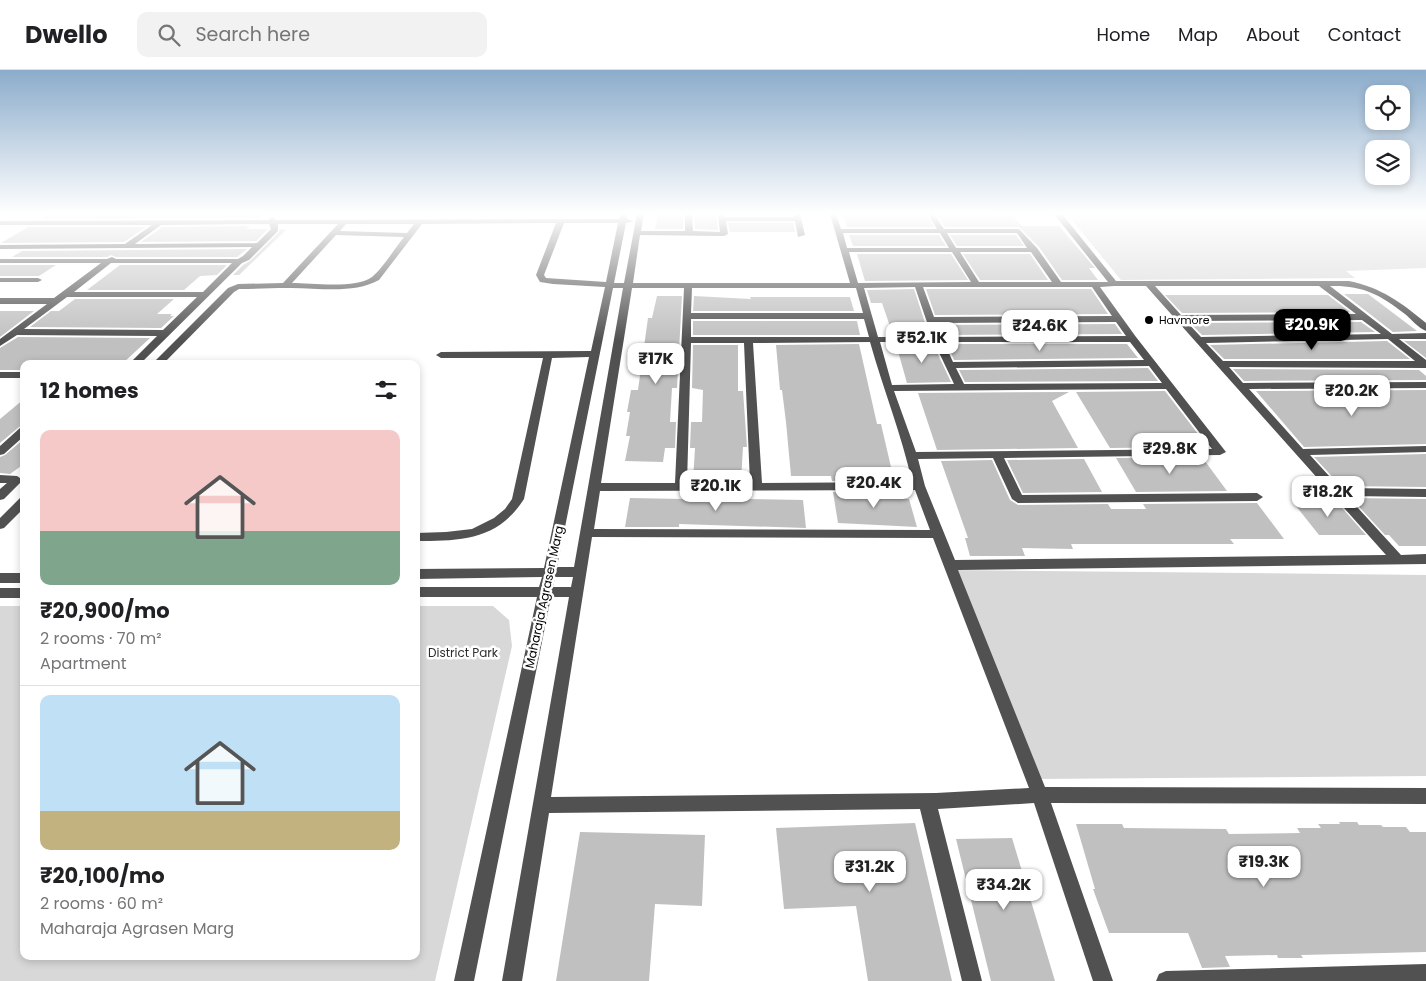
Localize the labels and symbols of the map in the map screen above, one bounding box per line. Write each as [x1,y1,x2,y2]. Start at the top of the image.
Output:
pin: ₹20.9K [1271,308,1353,351]
pin: ₹24.6K [999,310,1081,352]
place label: Havmore [1159,312,1210,328]
marker: Havmore [1143,314,1155,326]
pin: ₹52.1K [881,322,963,364]
pin: ₹17K [626,342,686,385]
pin: ₹20.2K [1311,374,1393,417]
pin: ₹29.8K [1129,432,1211,475]
pin: ₹20.4K [833,466,915,509]
pin: ₹20.1K [675,470,757,512]
pin: ₹18.2K [1287,476,1369,518]
street label: Maharaja Agrasen Marg [521,524,567,670]
park label: District Park [428,644,499,661]
pin: ₹19.3K [1223,846,1305,888]
pin: ₹31.2K [829,850,911,893]
pin: ₹34.2K [963,868,1045,911]

